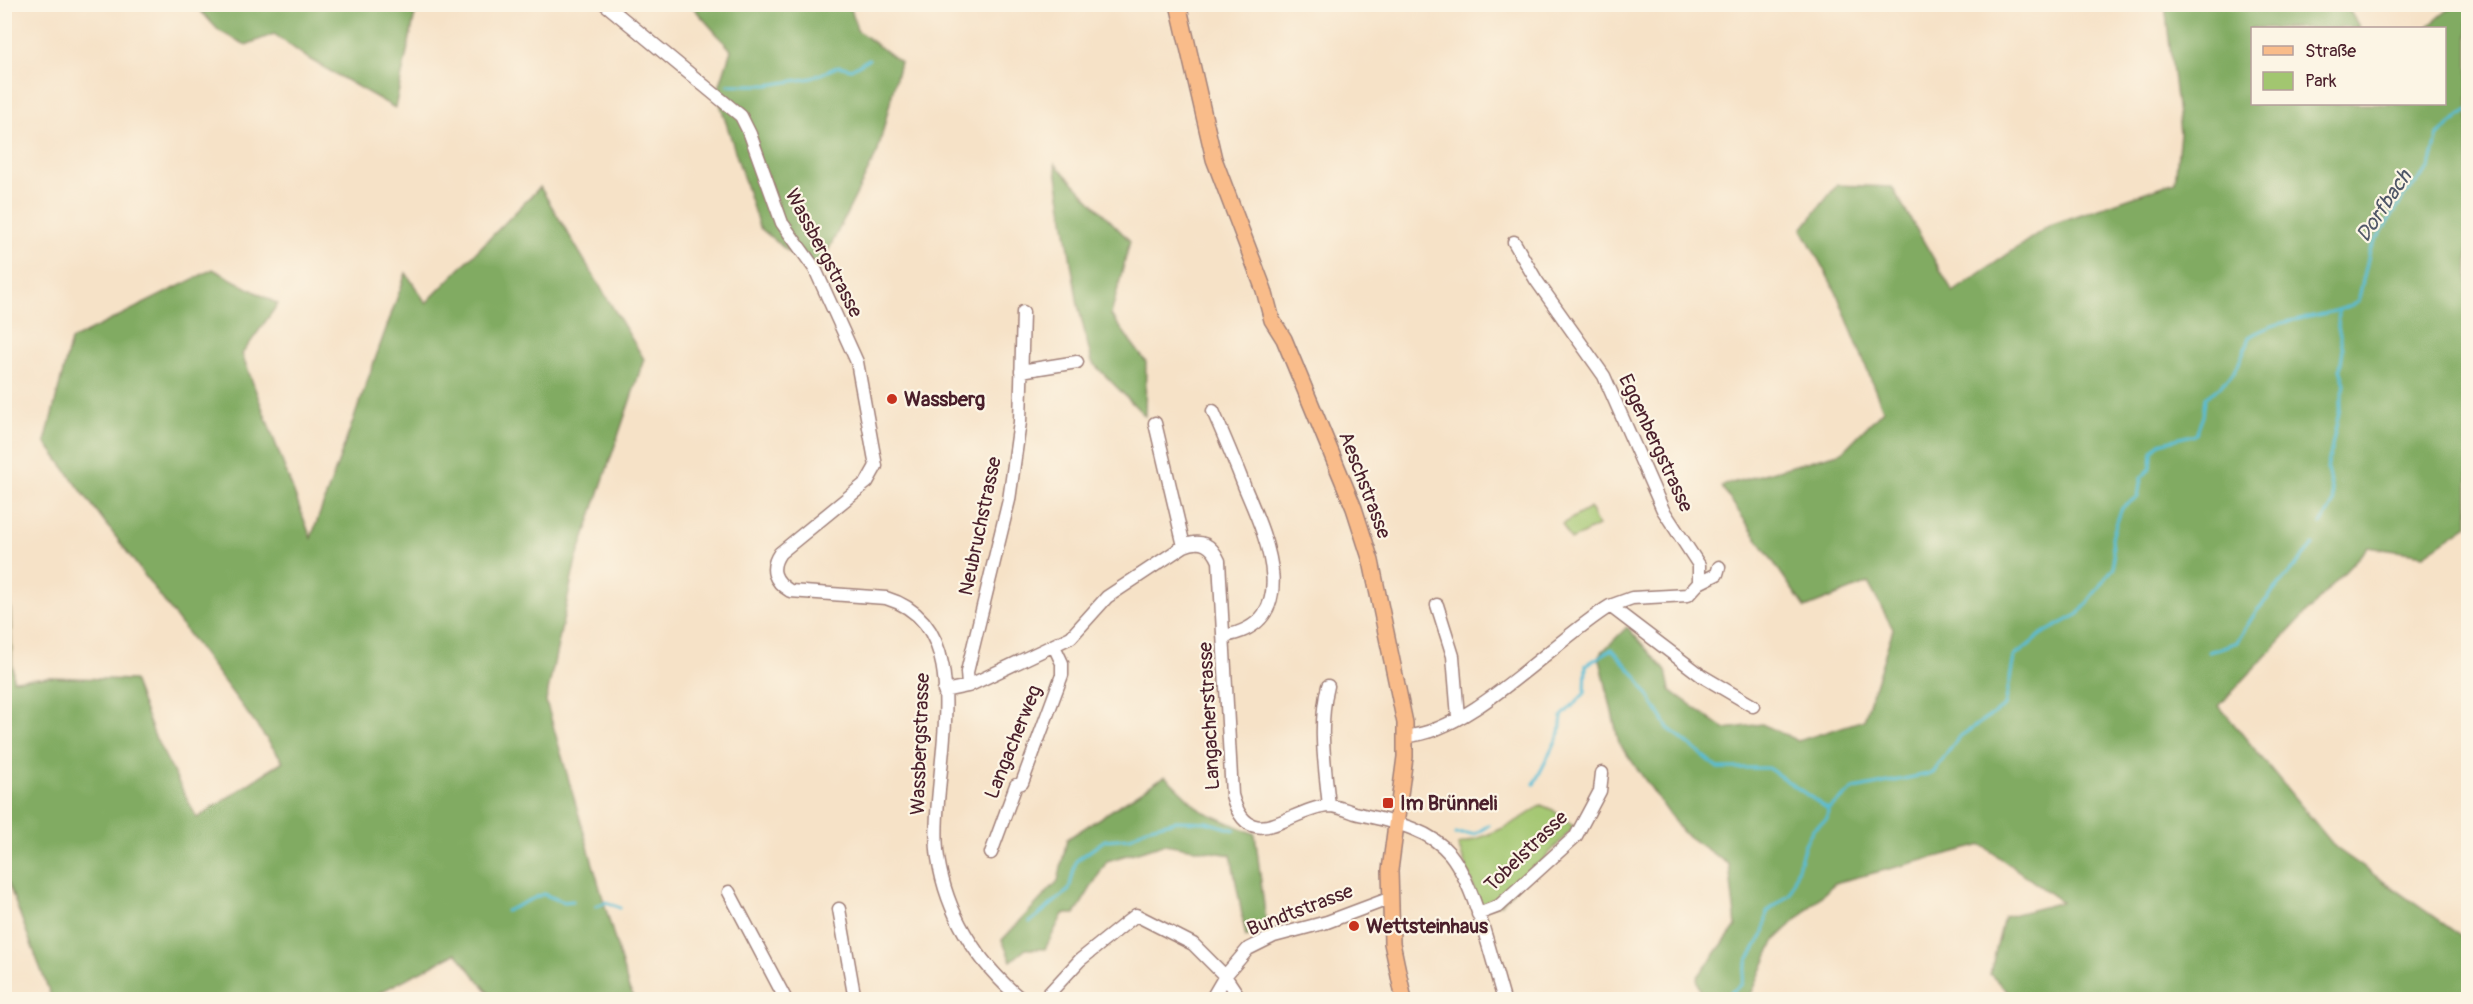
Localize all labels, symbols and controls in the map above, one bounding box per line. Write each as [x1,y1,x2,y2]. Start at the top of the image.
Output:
legend [2251,27,2446,105]
text: Straße [2305,40,2356,63]
text: Park [2305,70,2337,93]
water label: Dorfbach [2350,164,2418,247]
street label: Wassbergstrasse [780,184,869,322]
street label: Eggenbergstrasse [1613,370,1699,516]
place label: Wassberg [904,387,985,412]
marker: Wassberg [885,392,899,406]
street label: Aeschstrasse [1333,428,1397,542]
street label: Neubruchstrasse [953,454,1007,598]
street label: Langacherstrasse [1193,641,1225,791]
street label: Wassbergstrasse [905,672,935,816]
street label: Langacherweg [979,681,1047,803]
place label: Im Brünneli [1400,791,1498,816]
marker: Im Brünneli [1381,796,1395,810]
street label: Tobelstrasse [1479,805,1573,897]
street label: Bundtstrasse [1243,878,1357,942]
place label: Wettsteinhaus [1366,914,1488,939]
marker: Wettsteinhaus [1347,919,1361,933]

